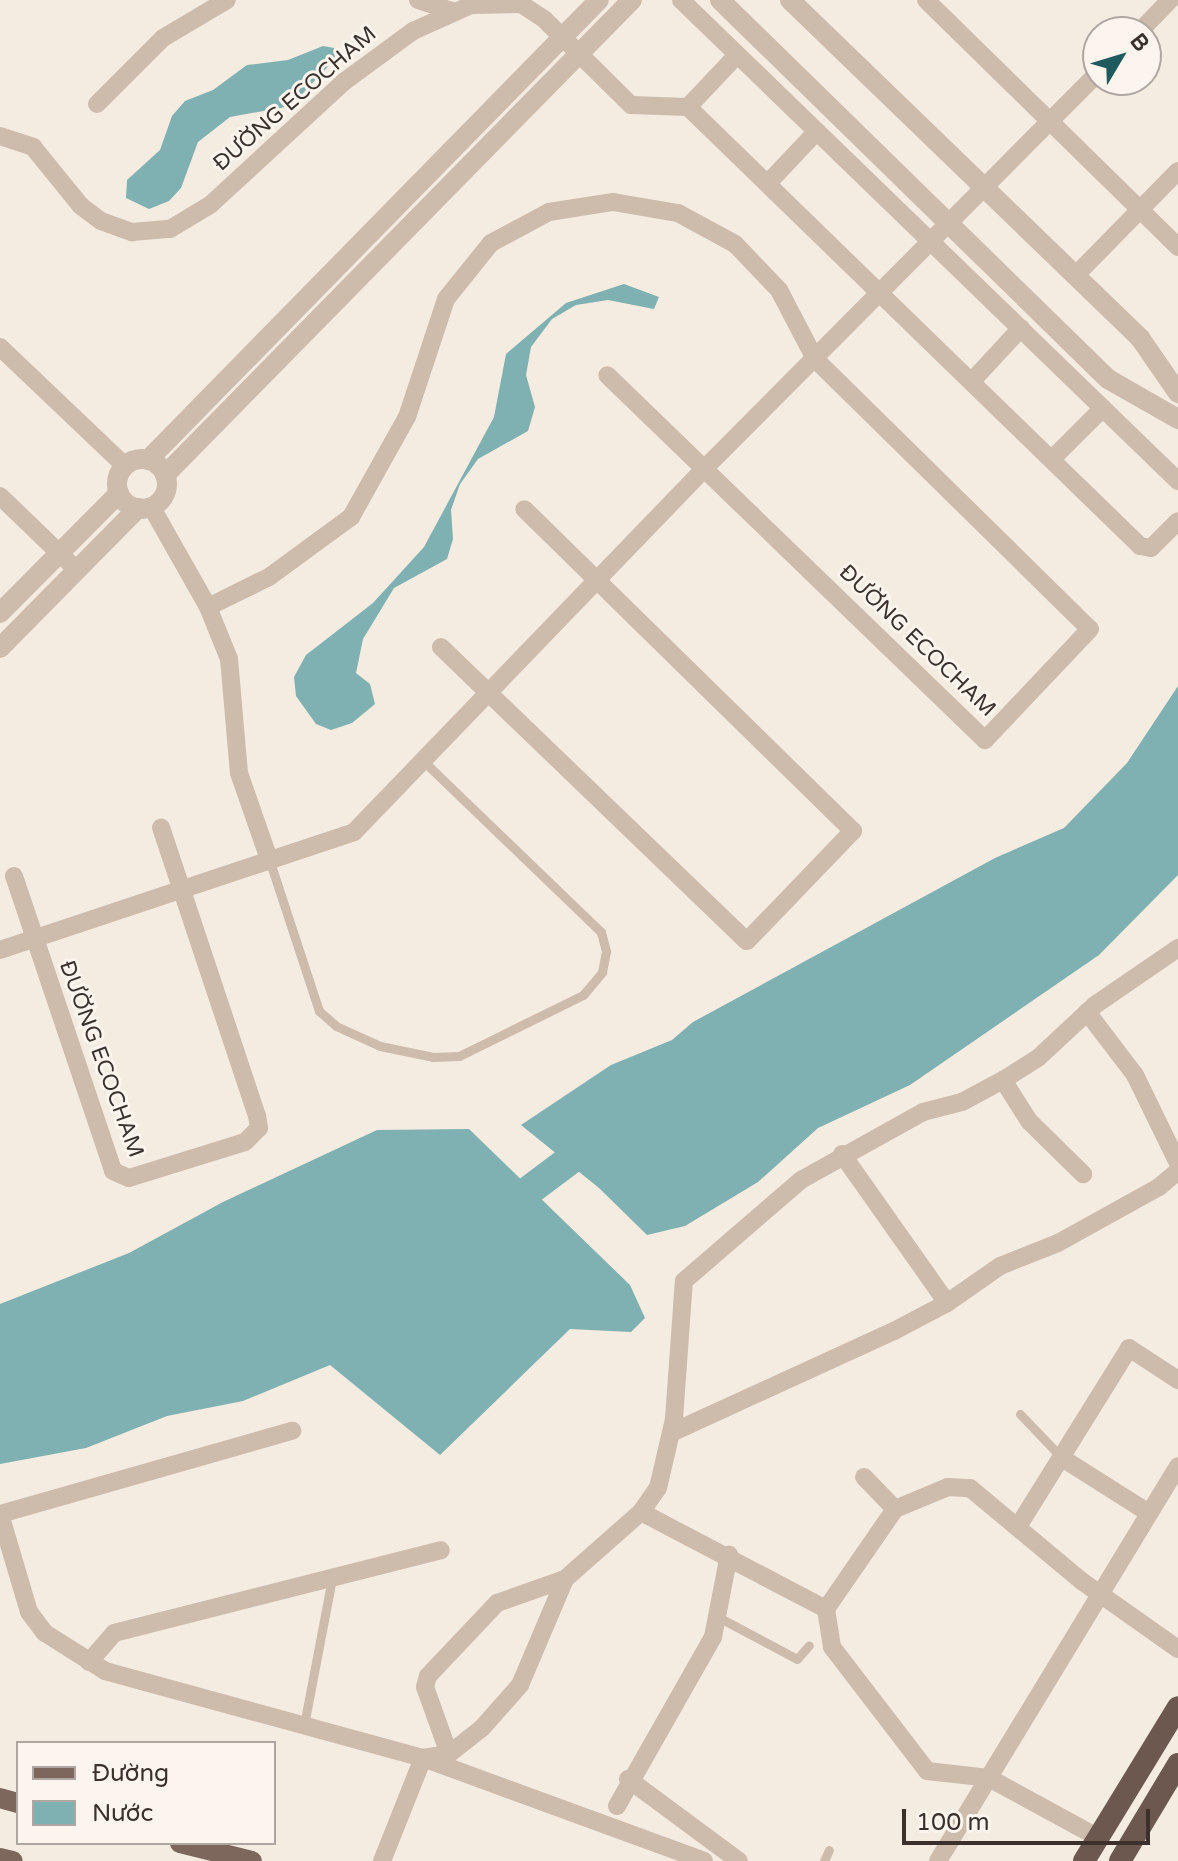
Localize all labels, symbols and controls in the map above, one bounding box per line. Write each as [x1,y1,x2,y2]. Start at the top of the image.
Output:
north arrow [1082,16,1162,96]
street label: ĐƯỜNG ECOCHAM [208,21,382,177]
text: B [1124,28,1154,56]
street label: ĐƯỜNG ECOCHAM [833,559,1001,723]
street label: ĐƯỜNG ECOCHAM [53,957,149,1161]
legend [16,1741,276,1845]
text: Đường [92,1759,169,1788]
scale bar [906,1793,1154,1843]
text: Nước [92,1799,153,1828]
text: 100 m [916,1808,990,1837]

